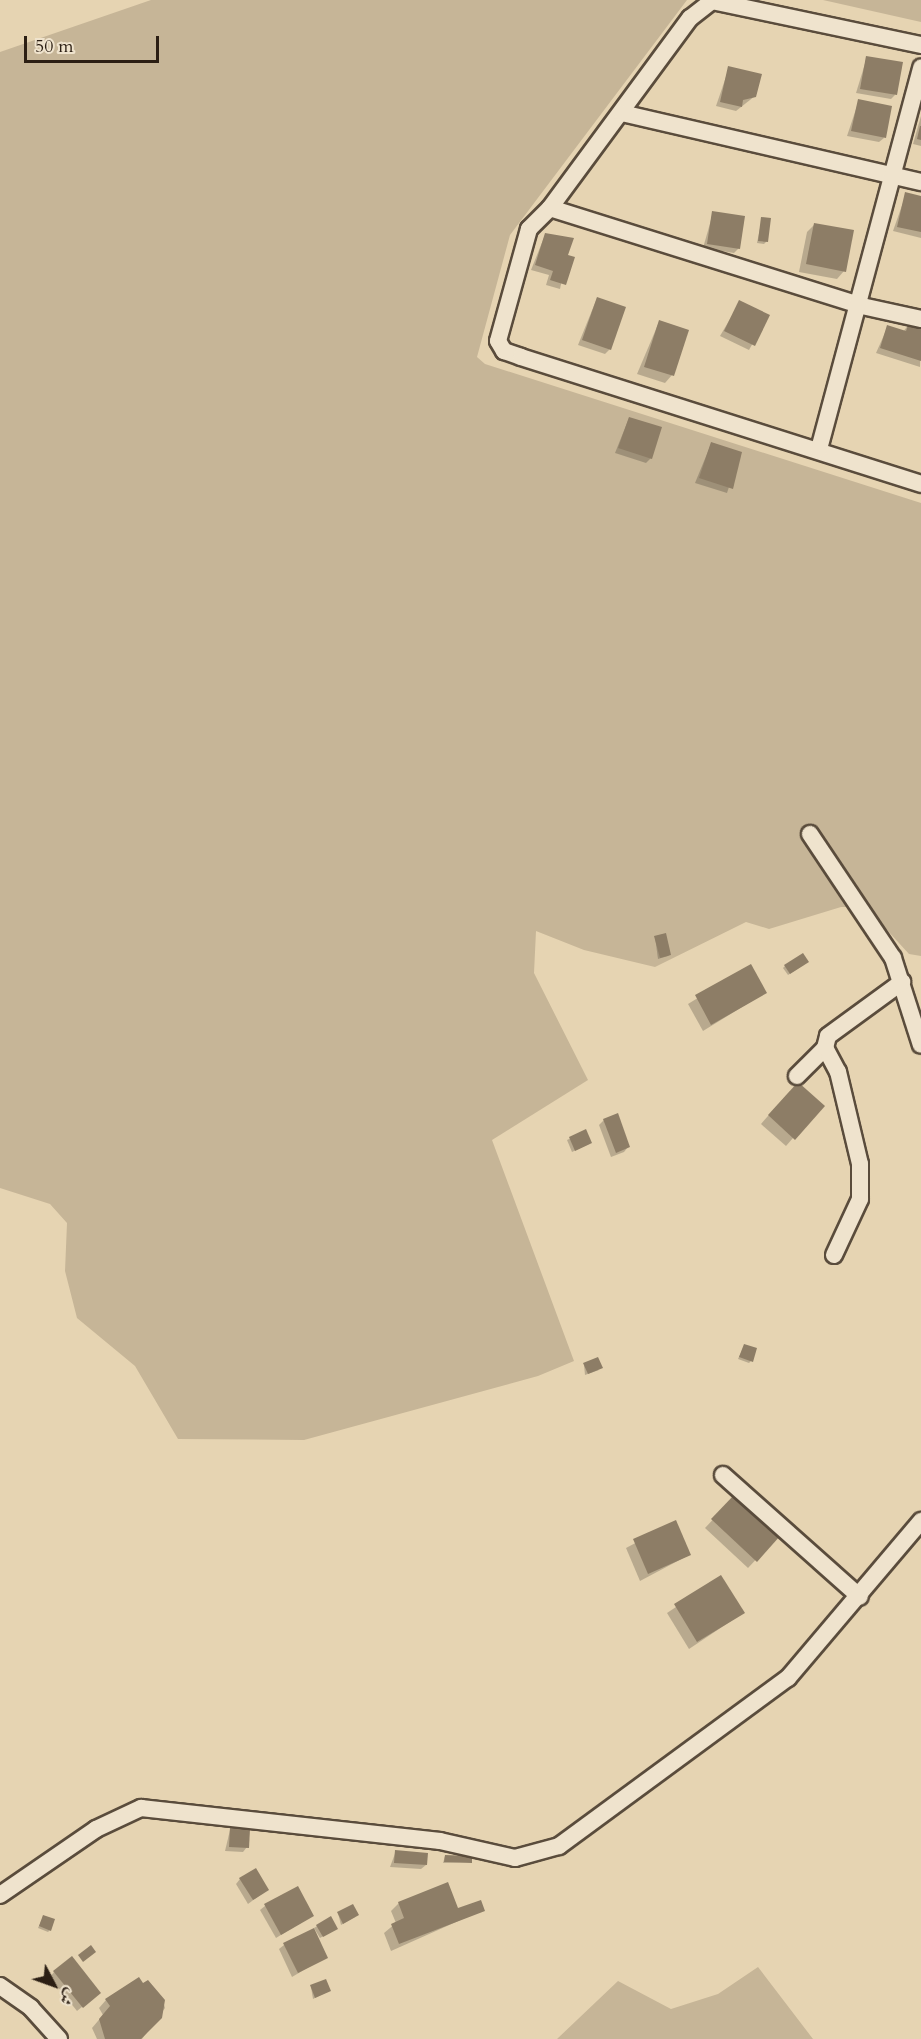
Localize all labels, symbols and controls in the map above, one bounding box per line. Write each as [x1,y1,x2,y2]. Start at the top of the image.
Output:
scale bar [27,24,162,62]
text: 50 m [35,34,74,59]
north arrow [24,1955,84,2015]
text: ش [54,1984,81,2010]

